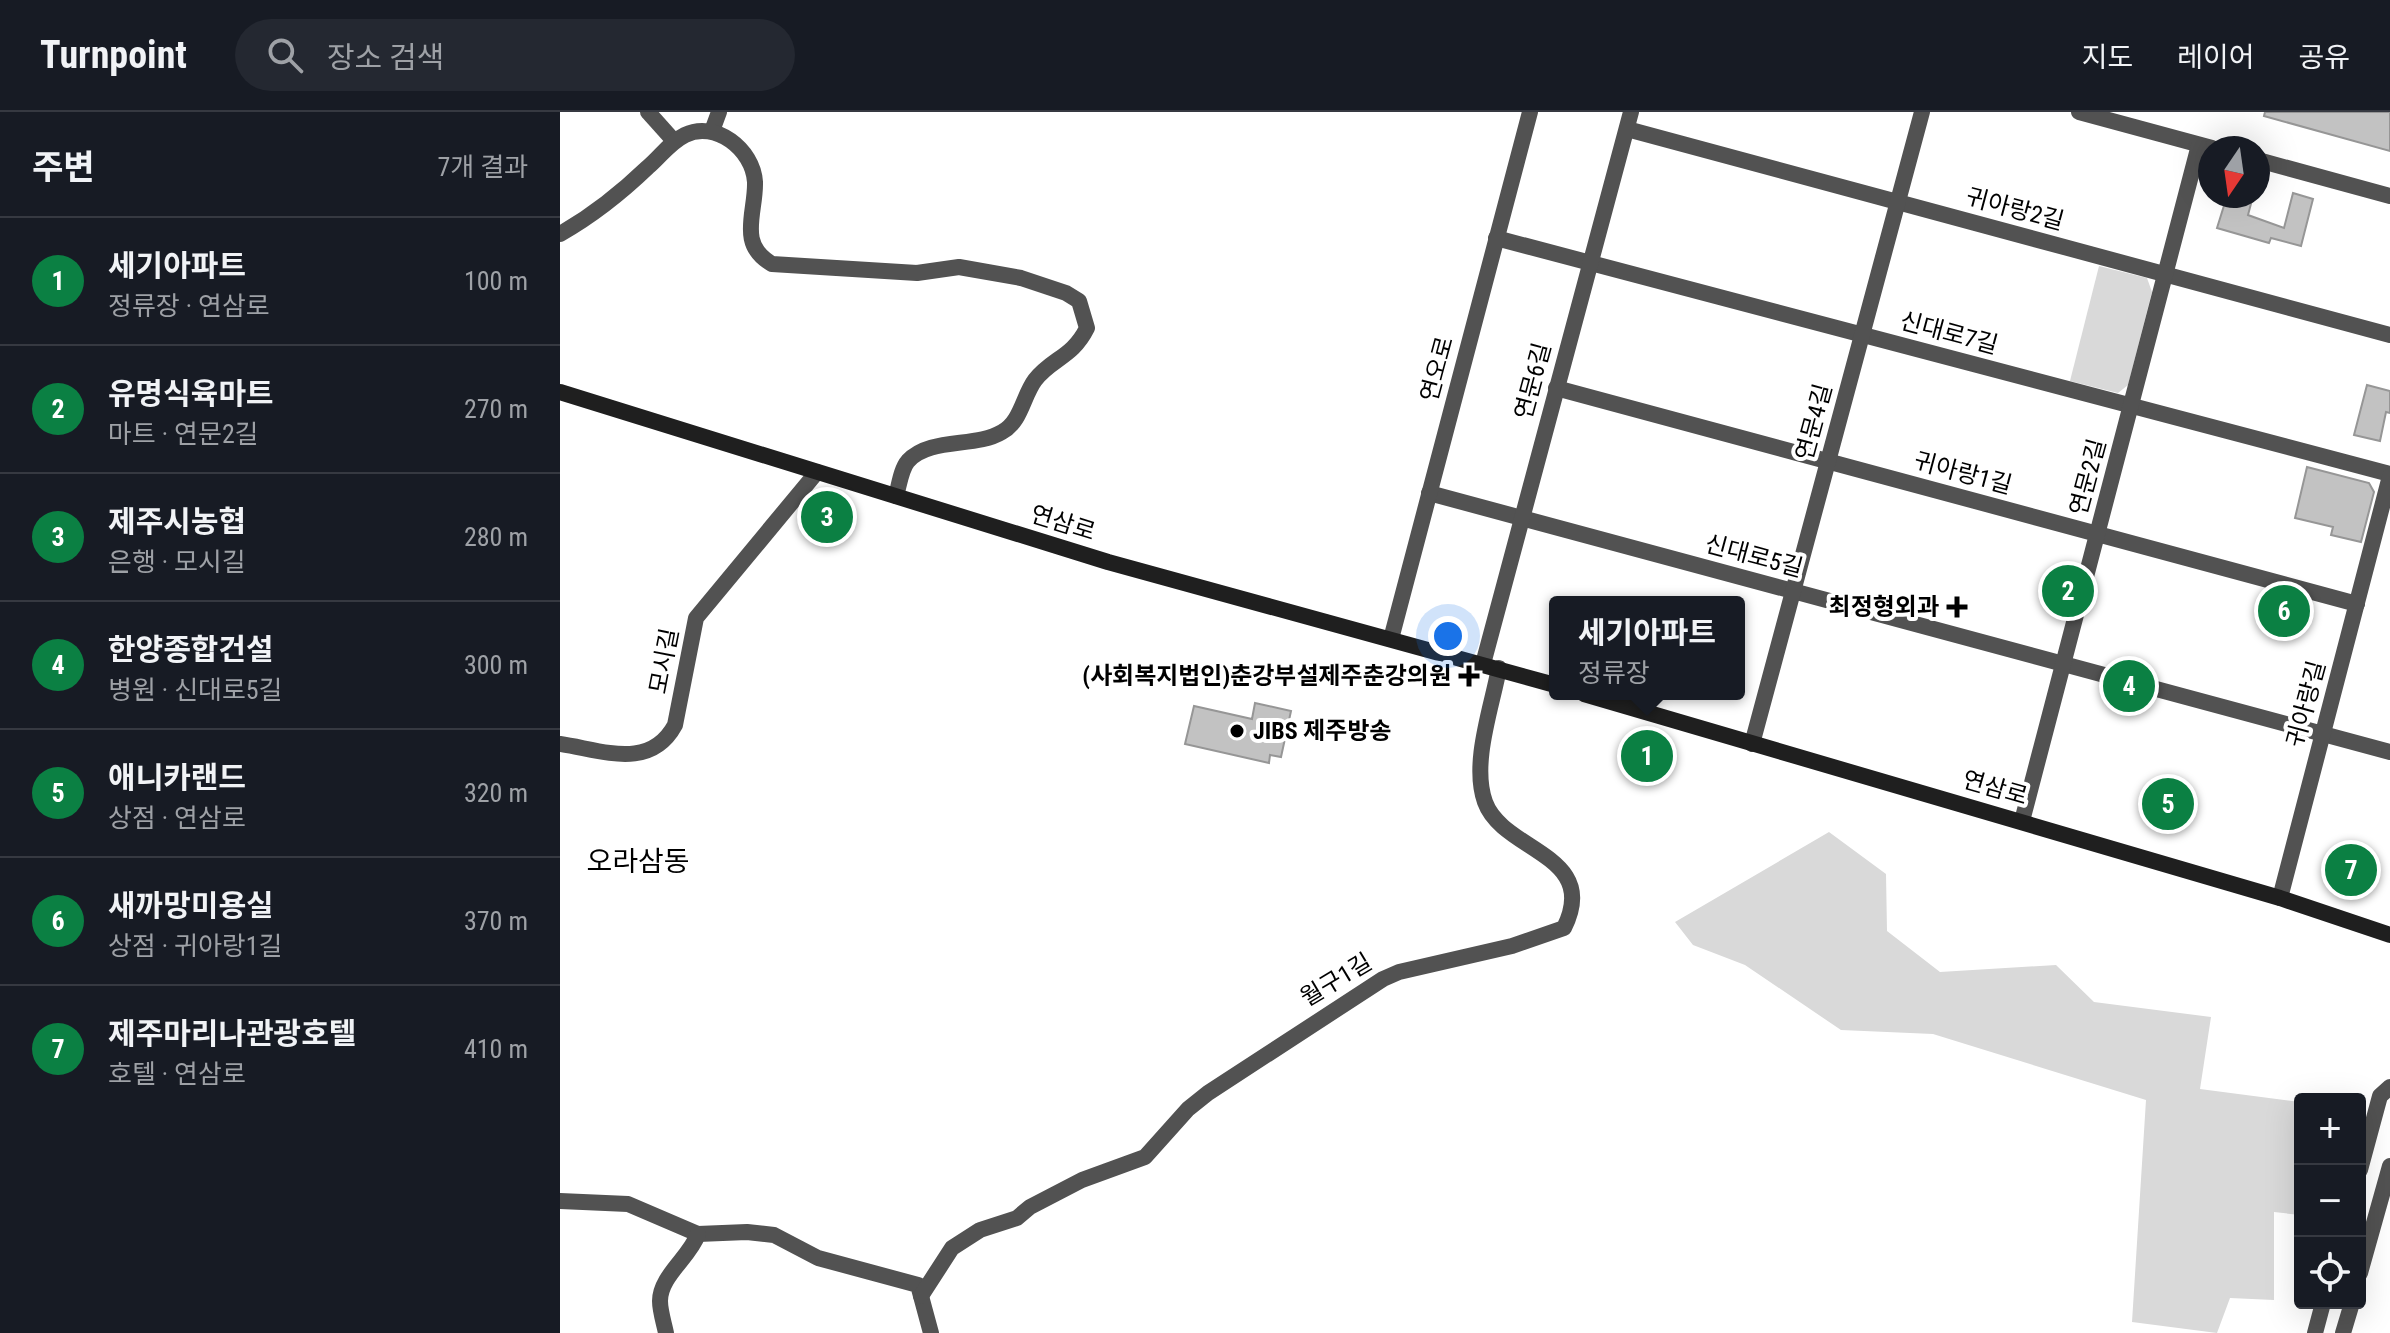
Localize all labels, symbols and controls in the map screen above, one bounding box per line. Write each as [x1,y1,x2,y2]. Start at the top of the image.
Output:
search box [235,19,795,91]
text: Turnpoint [40,33,187,77]
icon: search [263,33,307,77]
text: 장소 검색 [327,40,444,75]
text: 지도 [2082,41,2133,74]
text: 레이어 [2177,41,2254,74]
text: 공유 [2298,41,2350,74]
north arrow [2198,136,2270,208]
text: 주변 [32,147,95,187]
text: 7개 결과 [437,152,528,182]
street label: 귀아랑2길 [1963,183,2067,235]
text: 세기아파트 [108,248,246,283]
text: 1 [51,266,65,296]
text: 100 m [464,266,528,296]
text: 정류장 · 연삼로 [108,291,270,321]
street label: 신대로7길 [1897,307,2001,359]
street label: 연오로 [1415,333,1459,405]
street label: 연문6길 [1509,340,1557,422]
text: 유명식육마트 [108,376,274,411]
street label: 연문4길 [1790,381,1838,463]
text: 2 [51,394,65,424]
text: 270 m [464,394,528,424]
text: 마트 · 연문2길 [108,419,259,449]
street label: 연문2길 [2064,436,2112,518]
street label: 귀아랑1길 [1911,447,2015,499]
pin: 3 [801,487,853,547]
street label: 연삼로 [1027,500,1099,546]
text: 제주시농협 [108,504,246,539]
text: 3 [51,522,65,552]
text: 280 m [464,522,528,552]
street label: 신대로5길 [1702,530,1806,582]
text: 은행 · 모시길 [108,547,246,577]
pin: 2 [2042,561,2094,621]
pin: 6 [2258,581,2310,641]
place label: 최정형외과 [1829,593,1939,621]
popup [1549,596,1745,700]
marker: 최정형외과 [1946,596,1968,618]
text: 세기아파트 [1578,615,1716,650]
your location [1428,616,1468,656]
street label: 모시길 [644,626,684,696]
text: 한양종합건설 [108,632,274,667]
text: 4 [51,650,65,680]
text: 300 m [464,650,528,680]
pin: 4 [2103,656,2155,716]
text: 정류장 [1578,658,1650,688]
street label: 귀아랑길 [2281,658,2331,750]
place label: (사회복지법인)춘강부설제주춘강의원 [1082,662,1451,690]
marker: (사회복지법인)춘강부설제주춘강의원 [1458,665,1480,687]
text: 병원 · 신대로5길 [108,675,283,705]
place label: JIBS 제주방송 [1253,717,1392,745]
marker: JIBS 제주방송 [1228,722,1246,740]
pin: 1 [1621,726,1673,786]
text: 애니카랜드 [108,760,246,795]
street label: 연삼로 [1959,765,2031,811]
pin: 5 [2142,774,2194,834]
text: 5 [51,778,65,808]
text: 320 m [464,778,528,808]
text: 상점 · 연삼로 [108,803,246,833]
pin: 7 [2325,840,2377,900]
district label: 오라삼동 [586,845,690,878]
text: 새까망미용실 [108,888,274,923]
text: 6 [51,906,65,936]
text: 370 m [464,906,528,936]
text: 상점 · 귀아랑1길 [108,931,283,961]
street label: 월구1길 [1295,948,1377,1012]
text: 제주마리나관광호텔 [108,1016,356,1051]
text: 7 [51,1034,65,1064]
text: 410 m [464,1034,528,1064]
text: 호텔 · 연삼로 [108,1059,246,1089]
map controls [2294,1093,2366,1309]
button: + [2294,1093,2366,1165]
button: − [2294,1165,2366,1237]
button: locate [2294,1237,2366,1309]

